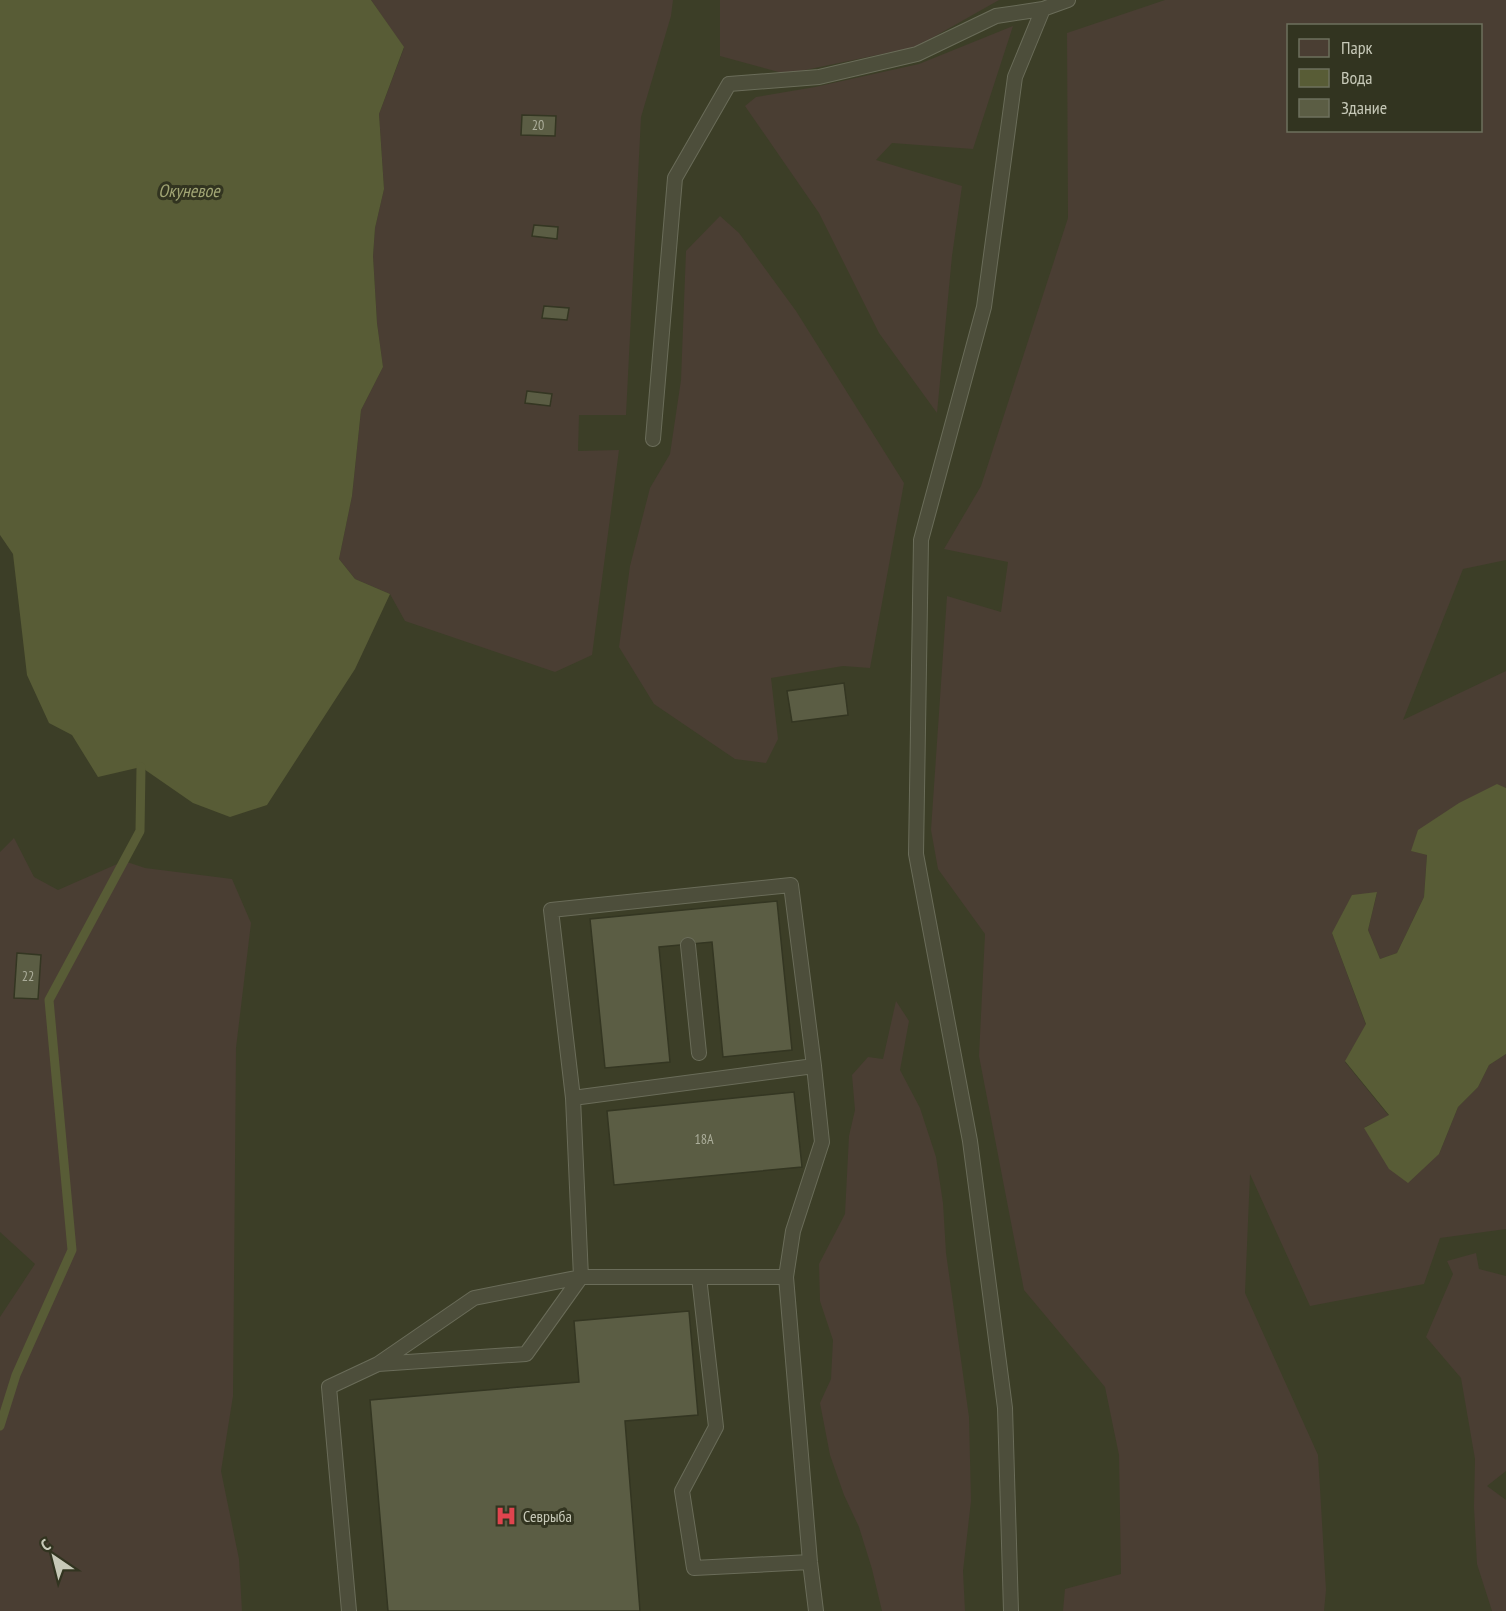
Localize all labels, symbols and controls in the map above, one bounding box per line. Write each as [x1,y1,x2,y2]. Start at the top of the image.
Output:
legend [1287,24,1482,132]
text: Парк [1341,36,1372,59]
text: Вода [1341,66,1372,89]
text: Здание [1341,96,1387,119]
house number: 20 [532,116,544,134]
water label: Окуневое [158,179,221,202]
house number: 22 [22,967,34,985]
house number: 18А [694,1130,714,1148]
hospital icon: Севрыба [494,1504,518,1528]
place label: Севрыба [523,1506,572,1526]
north arrow [24,1527,84,1587]
text: С [37,1534,55,1555]

